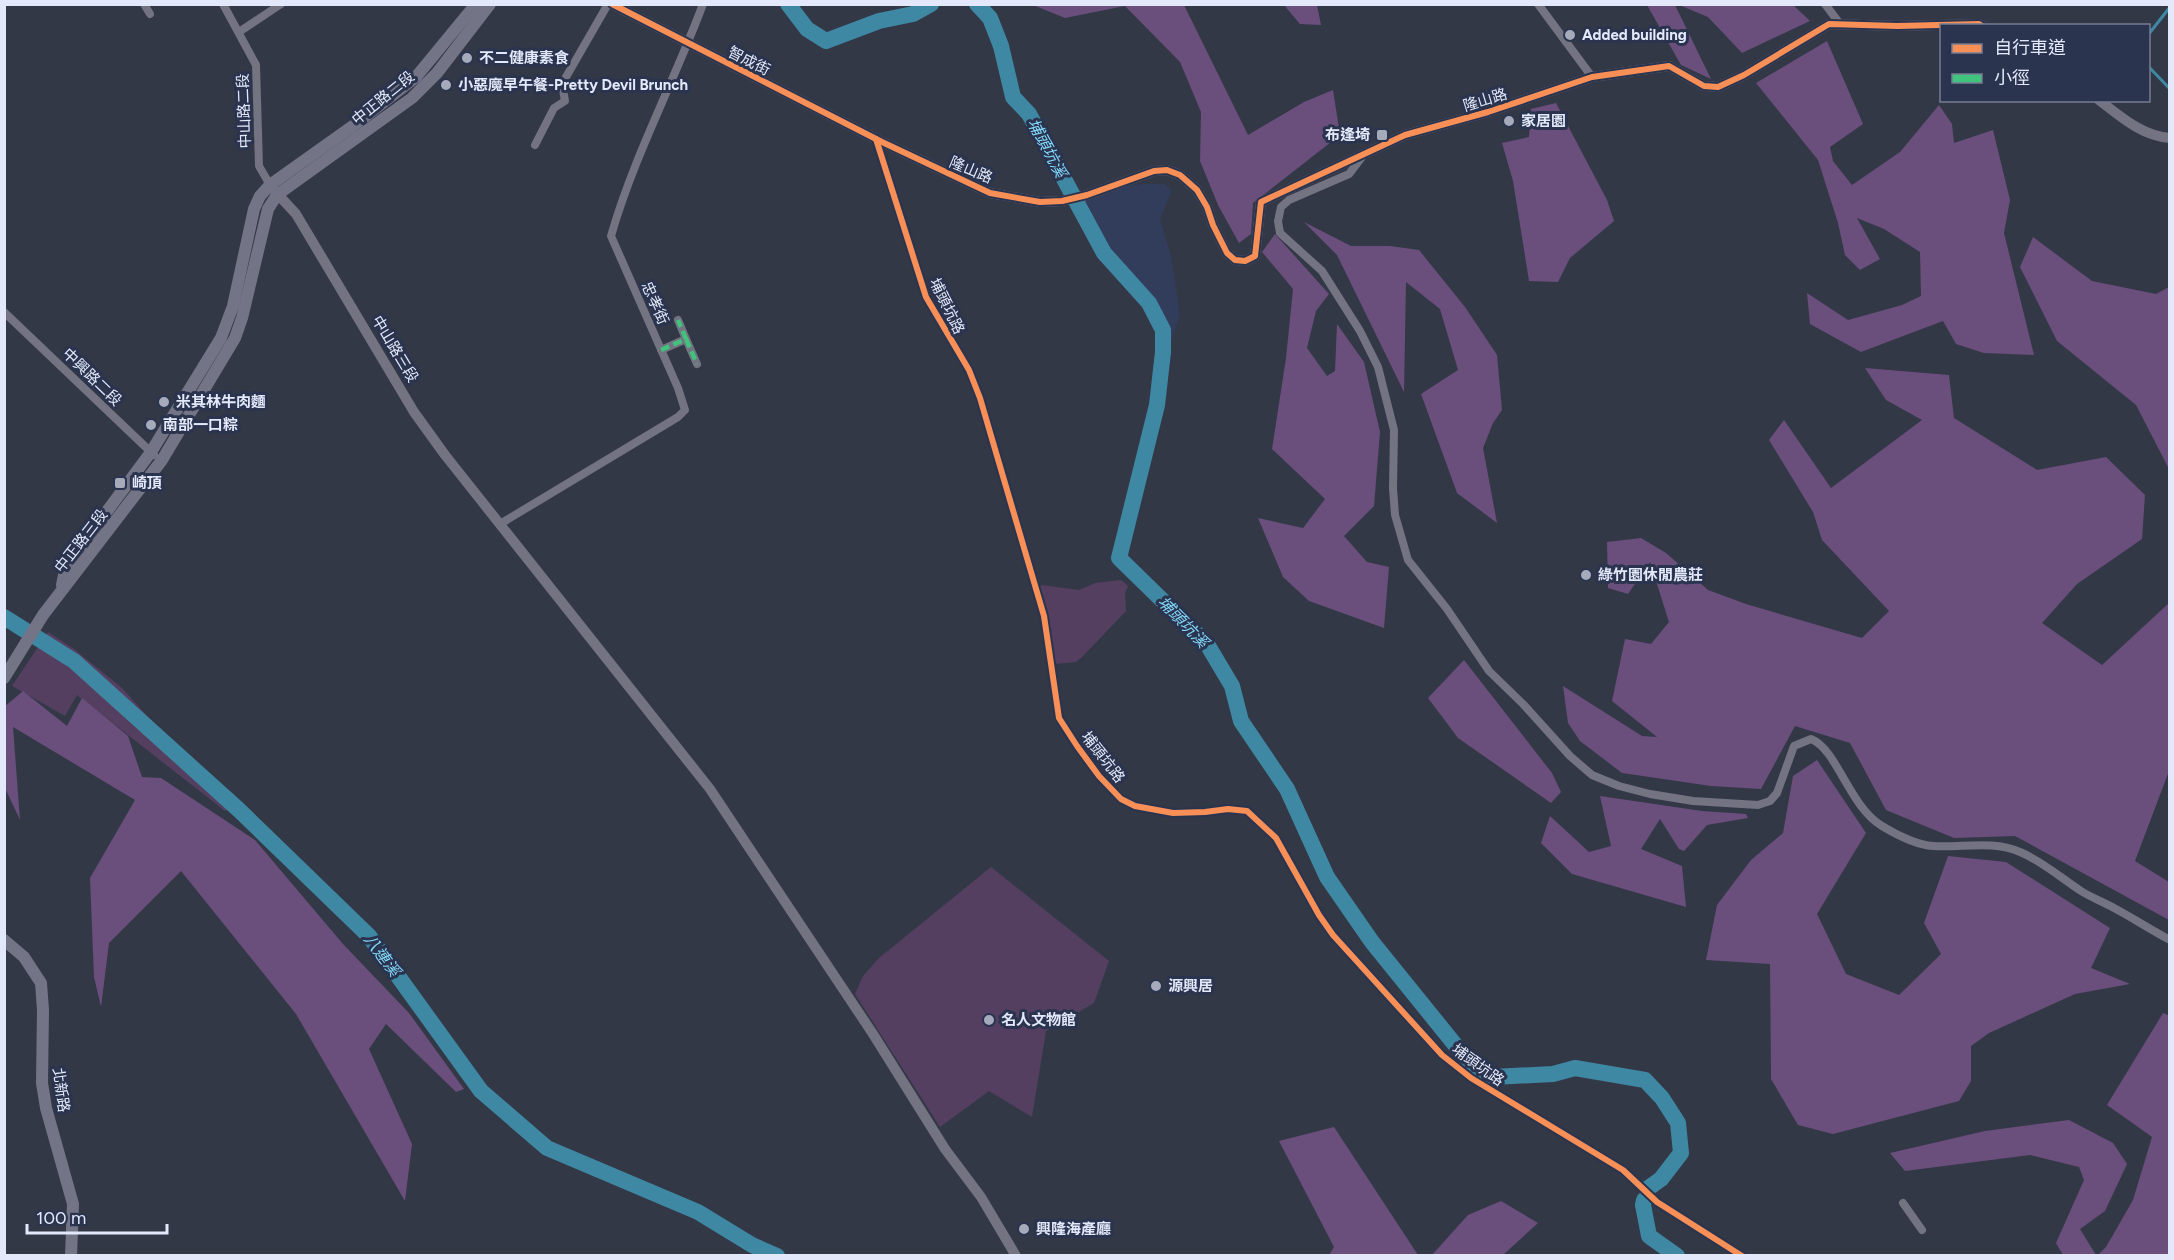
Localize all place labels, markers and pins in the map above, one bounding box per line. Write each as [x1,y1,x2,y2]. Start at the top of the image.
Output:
place label: Added building [1582,26,1687,44]
marker: Added building [1563,28,1577,42]
place label: 不二健康素食 [479,49,569,67]
marker: 不二健康素食 [460,51,474,65]
place label: 小惡魔早午餐-Pretty Devil Brunch [458,76,688,94]
marker: 小惡魔早午餐-Pretty Devil Brunch [439,78,453,92]
place label: 家居園 [1521,112,1566,130]
marker: 家居園 [1502,114,1516,128]
place label: 布逢埼 [1325,126,1370,144]
marker: 布逢埼 [1375,128,1389,142]
place label: 米其林牛肉麵 [176,393,266,411]
marker: 米其林牛肉麵 [157,395,171,409]
place label: 南部一口粽 [163,416,238,434]
marker: 南部一口粽 [144,418,158,432]
place label: 崎頂 [132,474,162,492]
marker: 崎頂 [113,476,127,490]
place label: 綠竹園休閒農莊 [1598,566,1703,584]
marker: 綠竹園休閒農莊 [1579,568,1593,582]
place label: 源興居 [1168,977,1213,995]
marker: 源興居 [1149,979,1163,993]
place label: 名人文物館 [1001,1011,1076,1029]
marker: 名人文物館 [982,1013,996,1027]
place label: 興隆海產廳 [1036,1220,1111,1238]
marker: 興隆海產廳 [1017,1222,1031,1236]

